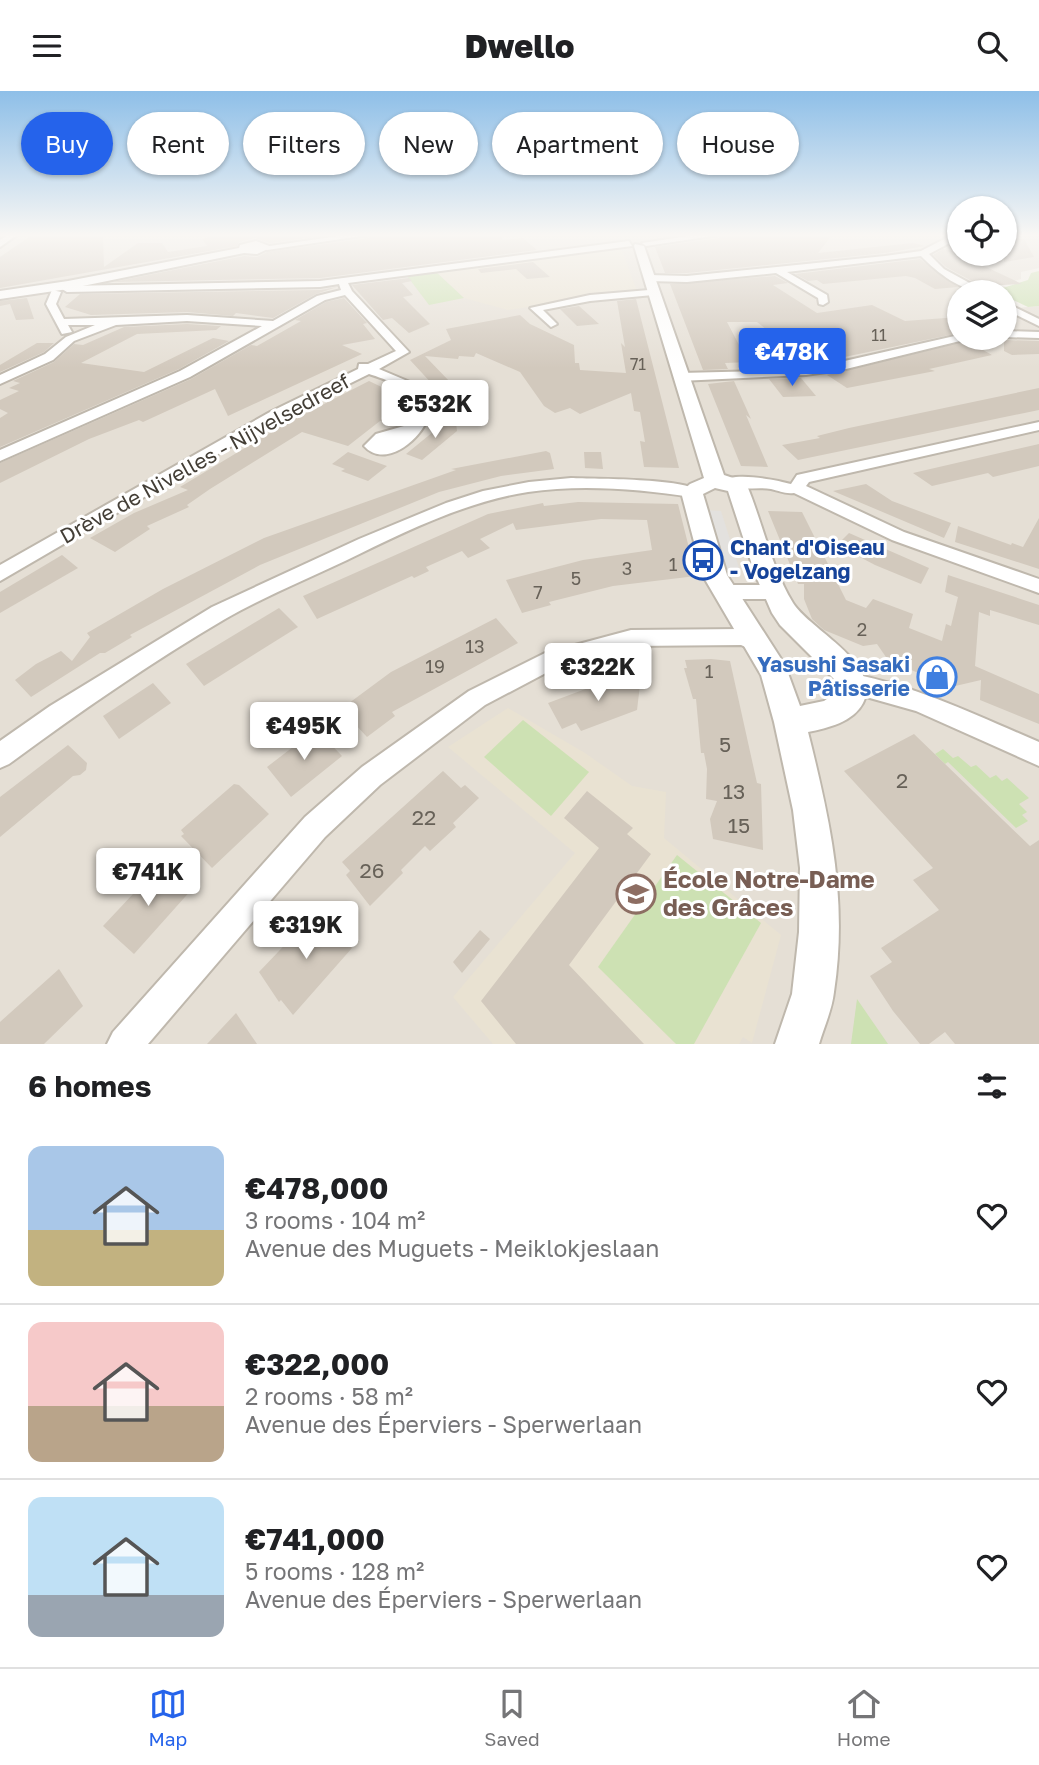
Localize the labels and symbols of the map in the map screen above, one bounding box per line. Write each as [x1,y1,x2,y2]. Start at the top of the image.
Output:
house number: 11 [871,325,887,345]
pin: €478K [743,329,841,388]
house number: 71 [630,354,646,374]
street label: Drève de Nivelles - Nijvelsedreef [55,367,354,549]
pin: €532K [386,381,484,440]
place label: Chant d'Oiseau - Vogelzang [730,534,885,584]
bus stop icon: Chant d'Oiseau - Vogelzang [682,539,724,581]
house number: 1 [669,553,678,575]
house number: 3 [622,557,632,579]
house number: 5 [571,567,581,589]
house number: 7 [533,581,543,603]
house number: 2 [857,618,867,640]
house number: 13 [465,635,485,657]
pin: €322K [549,643,647,703]
place label: Yasushi Sasaki Pâtisserie [757,651,910,701]
house number: 19 [425,655,445,677]
shop icon: Yasushi Sasaki Pâtisserie [916,656,958,698]
house number: 1 [705,660,714,682]
pin: €495K [255,703,353,762]
house number: 5 [719,731,731,757]
house number: 2 [896,767,908,793]
house number: 13 [723,778,745,804]
house number: 22 [412,804,436,830]
house number: 15 [728,812,750,838]
pin: €741K [99,849,197,908]
house number: 26 [360,857,384,883]
place label: École Notre-Dame des Grâces [663,864,875,921]
school or university icon: École Notre-Dame des Grâces [615,873,657,915]
pin: €319K [257,901,355,961]

